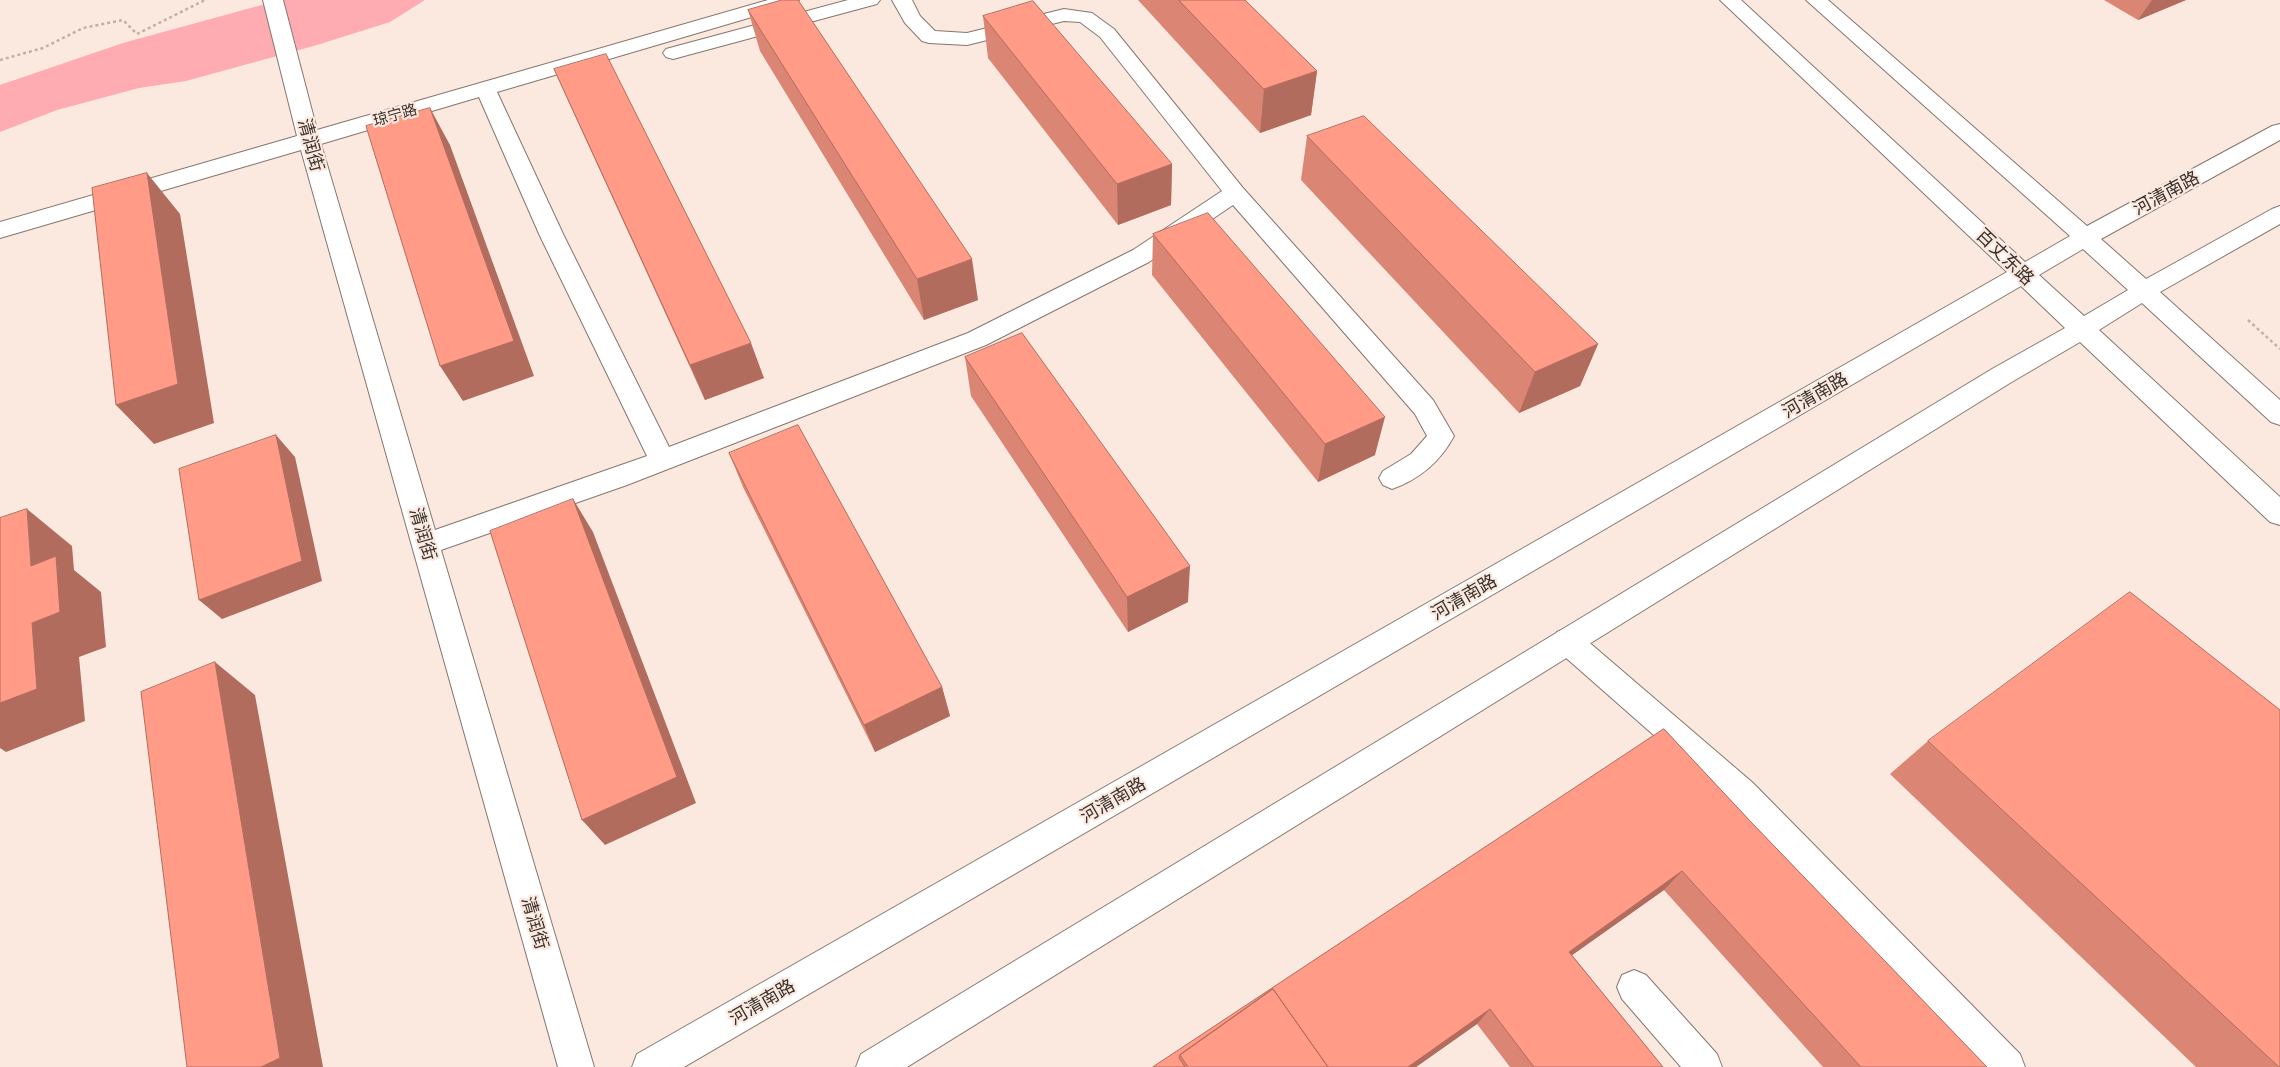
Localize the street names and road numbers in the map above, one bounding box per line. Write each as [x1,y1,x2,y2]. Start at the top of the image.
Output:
street label: 琼宁路 [371,100,419,130]
street label: 清润街 [294,116,328,174]
street label: 河清南路 [2129,167,2203,219]
street label: 百丈东路 [1972,224,2038,290]
street label: 河清南路 [1778,368,1852,422]
street label: 清润街 [405,505,441,563]
street label: 河清南路 [1427,570,1501,624]
street label: 河清南路 [1076,773,1150,827]
street label: 清润街 [517,894,553,952]
street label: 河清南路 [725,975,799,1029]

